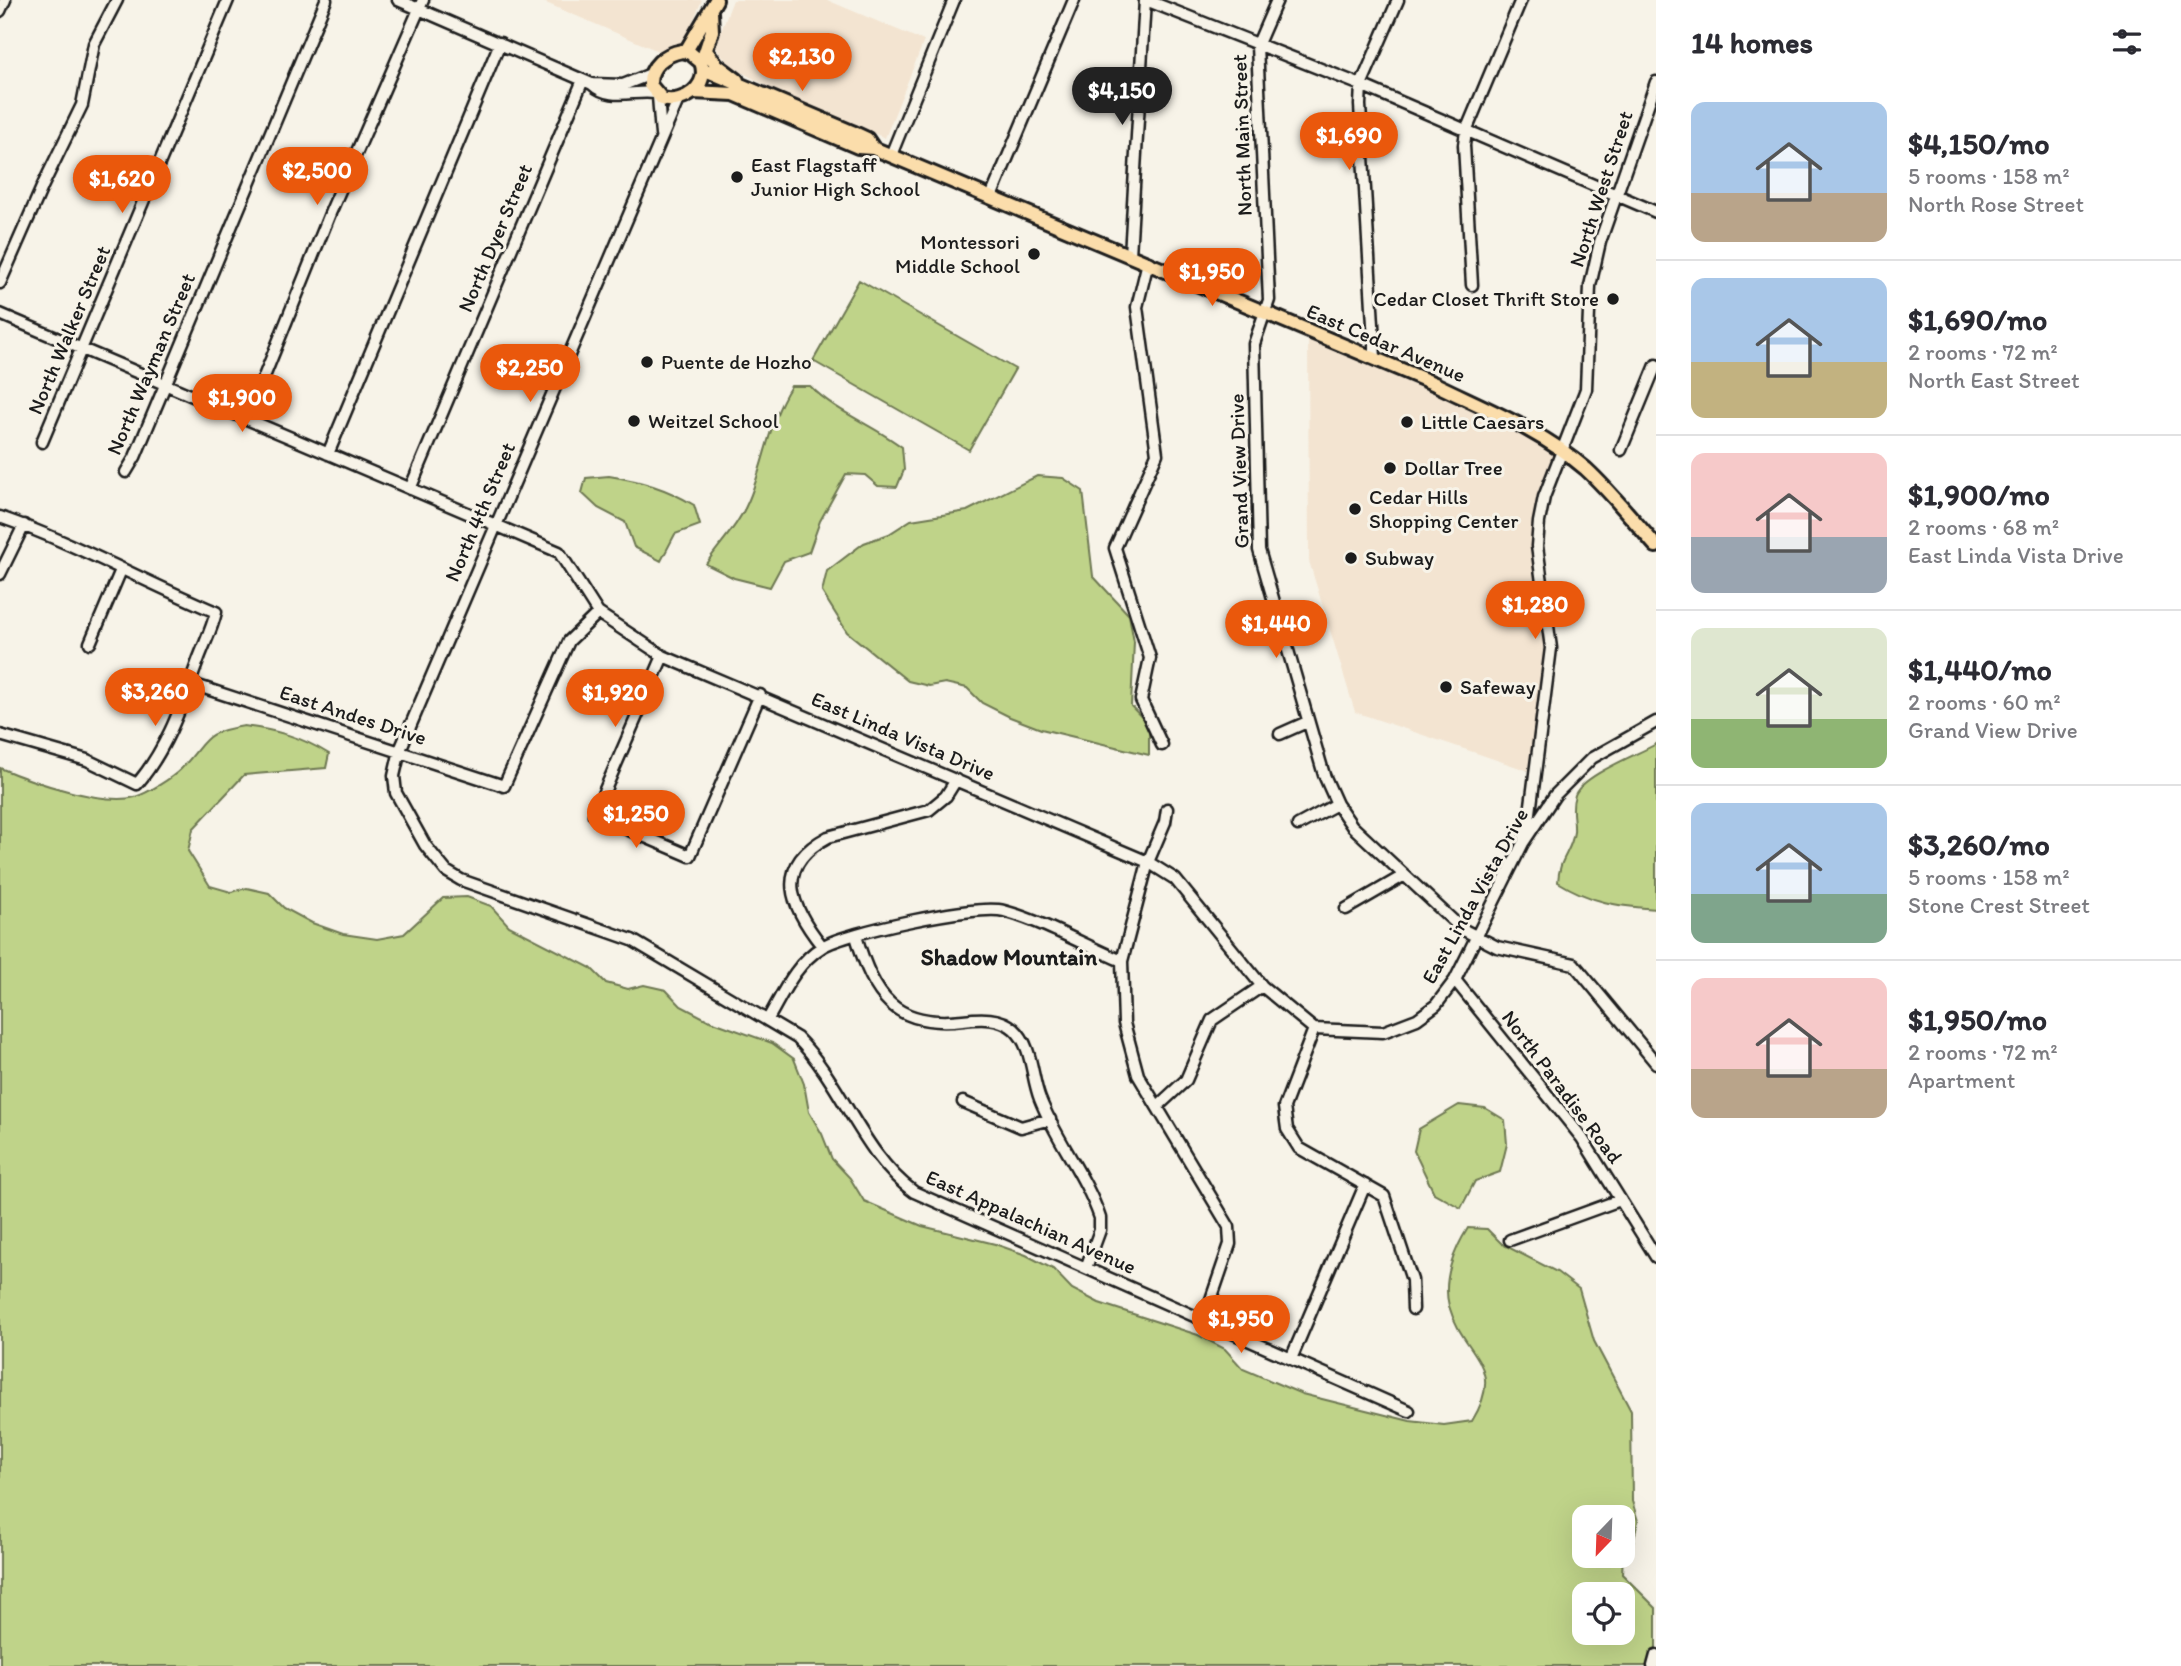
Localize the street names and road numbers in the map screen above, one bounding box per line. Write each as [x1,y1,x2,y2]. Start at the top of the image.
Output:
street label: North Main Street [1226,53,1257,216]
street label: North West Street [1563,107,1638,270]
street label: North Dyer Street [452,160,537,316]
street label: North Walker Street [22,242,115,418]
street label: North Wayman Street [101,269,200,458]
street label: East Cedar Avenue [1303,298,1469,387]
street label: Grand View Drive [1223,393,1254,549]
street label: North 4th Street [439,438,520,585]
street label: East Andes Drive [277,679,430,750]
street label: East Linda Vista Drive [808,686,999,786]
street label: East Linda Vista Drive [1416,804,1533,988]
street label: North Paradise Road [1497,1005,1628,1169]
street label: East Appalachian Avenue [922,1164,1140,1279]

